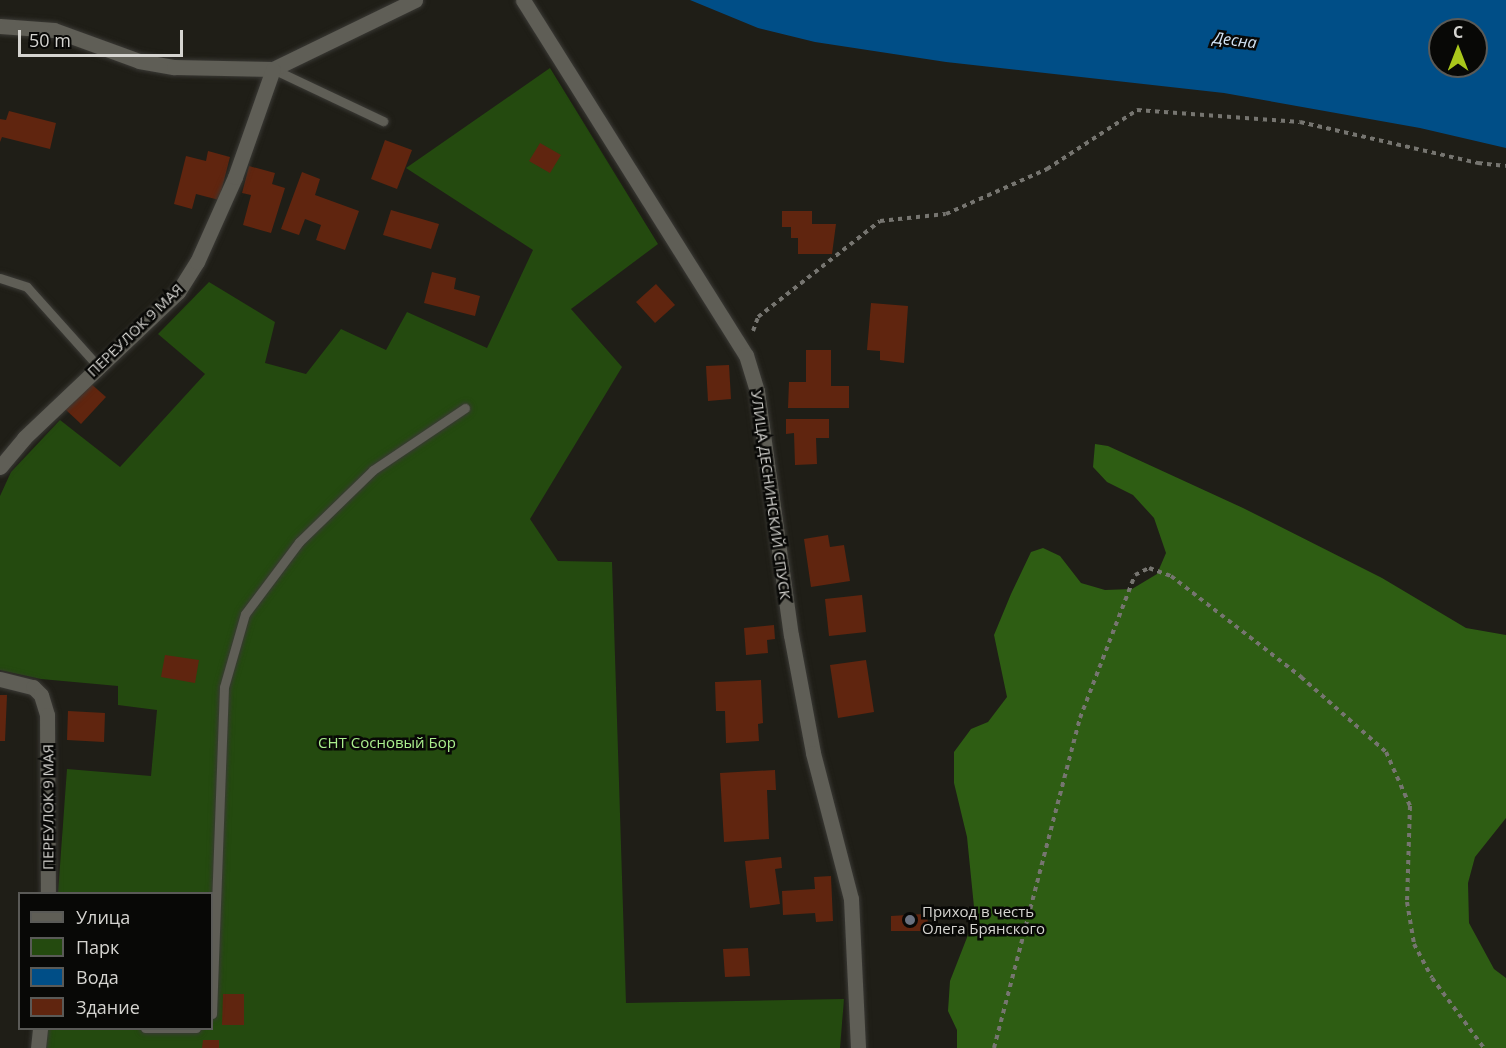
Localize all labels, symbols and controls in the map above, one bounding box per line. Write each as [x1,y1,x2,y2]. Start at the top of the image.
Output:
scale bar [21,18,186,56]
north arrow [1428,18,1488,78]
text: С [1453,21,1463,43]
text: 50 m [29,28,71,52]
water label: Десна [1212,28,1258,52]
street label: ПЕРЕУЛОК 9 МАЯ [83,280,187,380]
street label: УЛИЦА ДЕСНИНСКИЙ СПУСК [747,389,795,601]
park label: СНТ Сосновый Бор [318,734,456,752]
street label: ПЕРЕУЛОК 9 МАЯ [39,744,57,870]
legend [18,892,213,1030]
place label: Приход в честь Олега Брянского [922,902,1045,937]
text: Улица [76,905,130,929]
marker: Приход в честь Олега Брянского [903,913,917,927]
text: Парк [76,935,119,959]
text: Вода [76,965,119,989]
text: Здание [76,995,140,1019]

